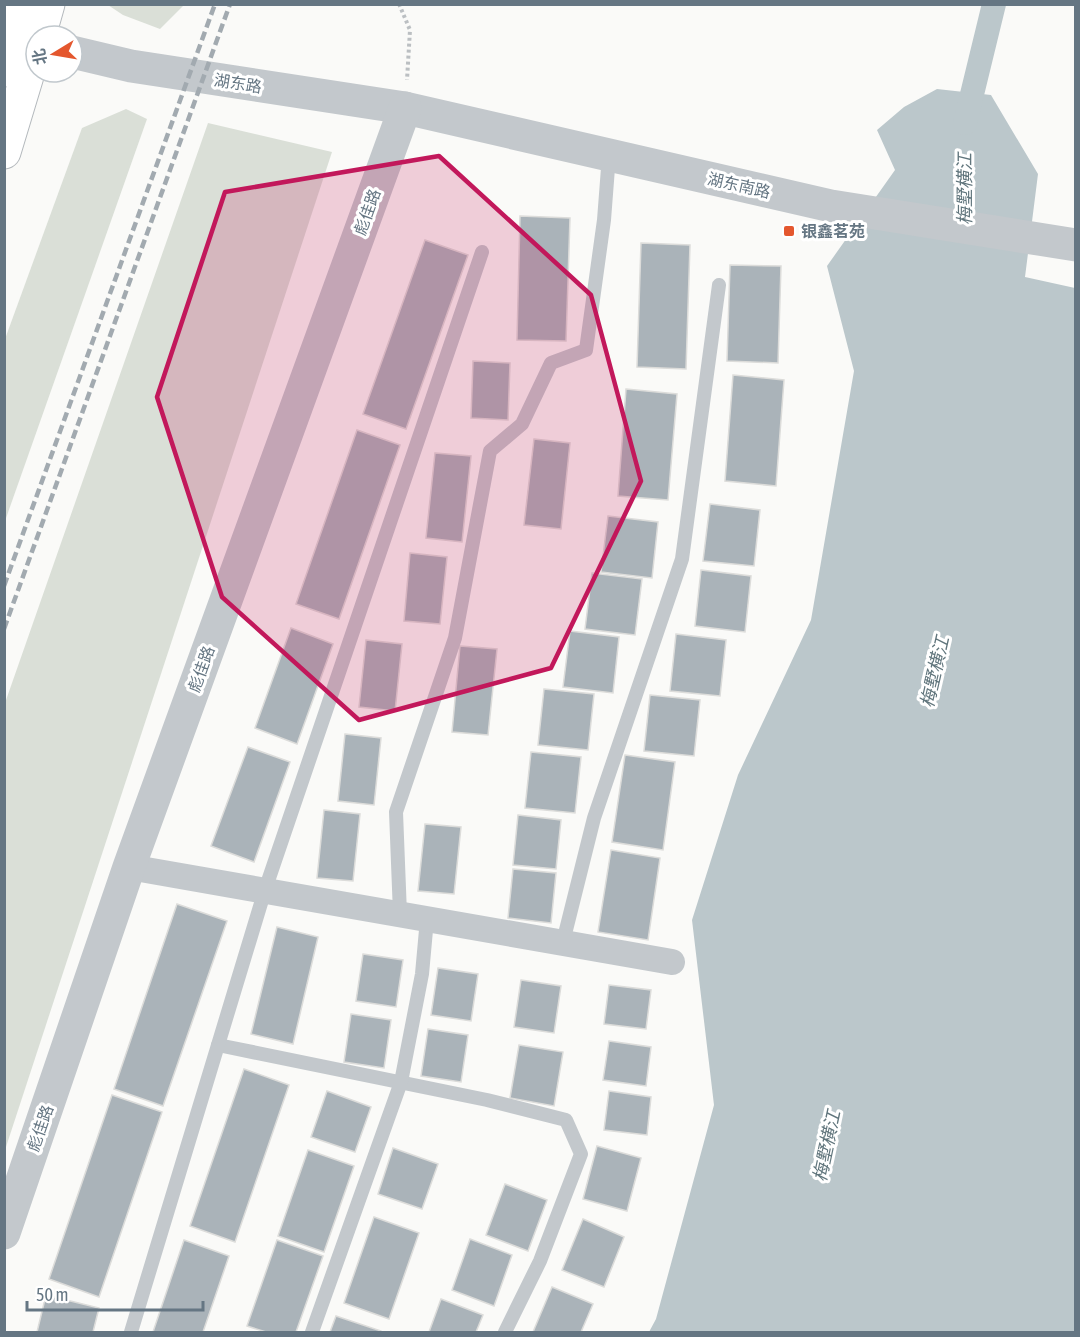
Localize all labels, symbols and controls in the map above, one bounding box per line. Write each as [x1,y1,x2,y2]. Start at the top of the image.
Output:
north arrow [24,24,84,84]
text: 北 [29,47,50,66]
street label: 湖东路 [213,70,263,96]
water label: 梅墅横江 [954,151,975,225]
street label: 湖东南路 [706,169,772,201]
street label: 彪佳路 [350,186,384,238]
place label: 银鑫茗苑 [801,222,865,240]
marker: 银鑫茗苑 [782,224,796,238]
water label: 梅墅横江 [916,632,953,709]
street label: 彪佳路 [184,643,218,695]
street label: 彪佳路 [24,1102,56,1154]
water label: 梅墅横江 [809,1107,845,1183]
scale bar [27,1274,202,1312]
text: 50 m [36,1284,68,1305]

